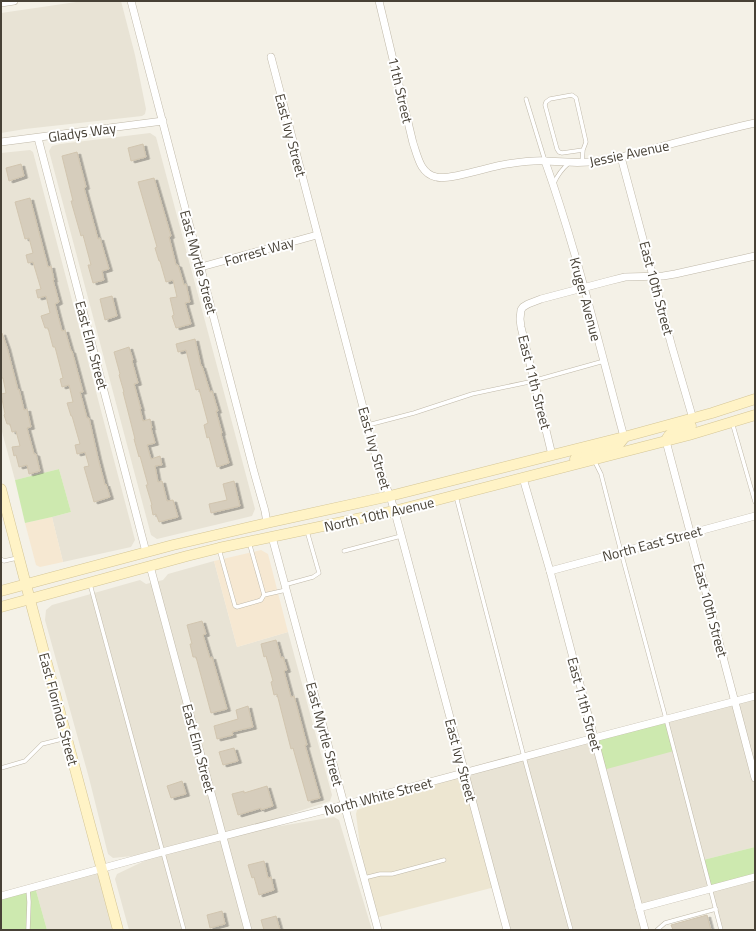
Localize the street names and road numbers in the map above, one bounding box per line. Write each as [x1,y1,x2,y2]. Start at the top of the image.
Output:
street label: 11th Street [383,55,419,125]
street label: East Ivy Street [270,91,312,179]
street label: Gladys Way [47,117,118,147]
street label: Jessie Avenue [587,134,671,172]
street label: East Myrtle Street [175,208,223,316]
street label: Forrest Way [222,231,296,271]
street label: East 10th Street [634,239,680,337]
street label: Kruger Avenue [565,255,607,343]
street label: East Elm Street [70,298,114,392]
street label: East 11th Street [513,333,557,431]
street label: East Ivy Street [353,404,397,492]
street label: North 10th Avenue [322,491,436,537]
street label: North East Street [600,520,704,566]
street label: East 10th Street [688,561,734,659]
street label: East Florinda Street [34,650,84,768]
street label: East 11th Street [562,655,608,753]
street label: East Myrtle Street [301,680,349,788]
street label: East Elm Street [177,701,221,795]
street label: East Ivy Street [440,716,482,804]
street label: North White Street [322,771,435,821]

